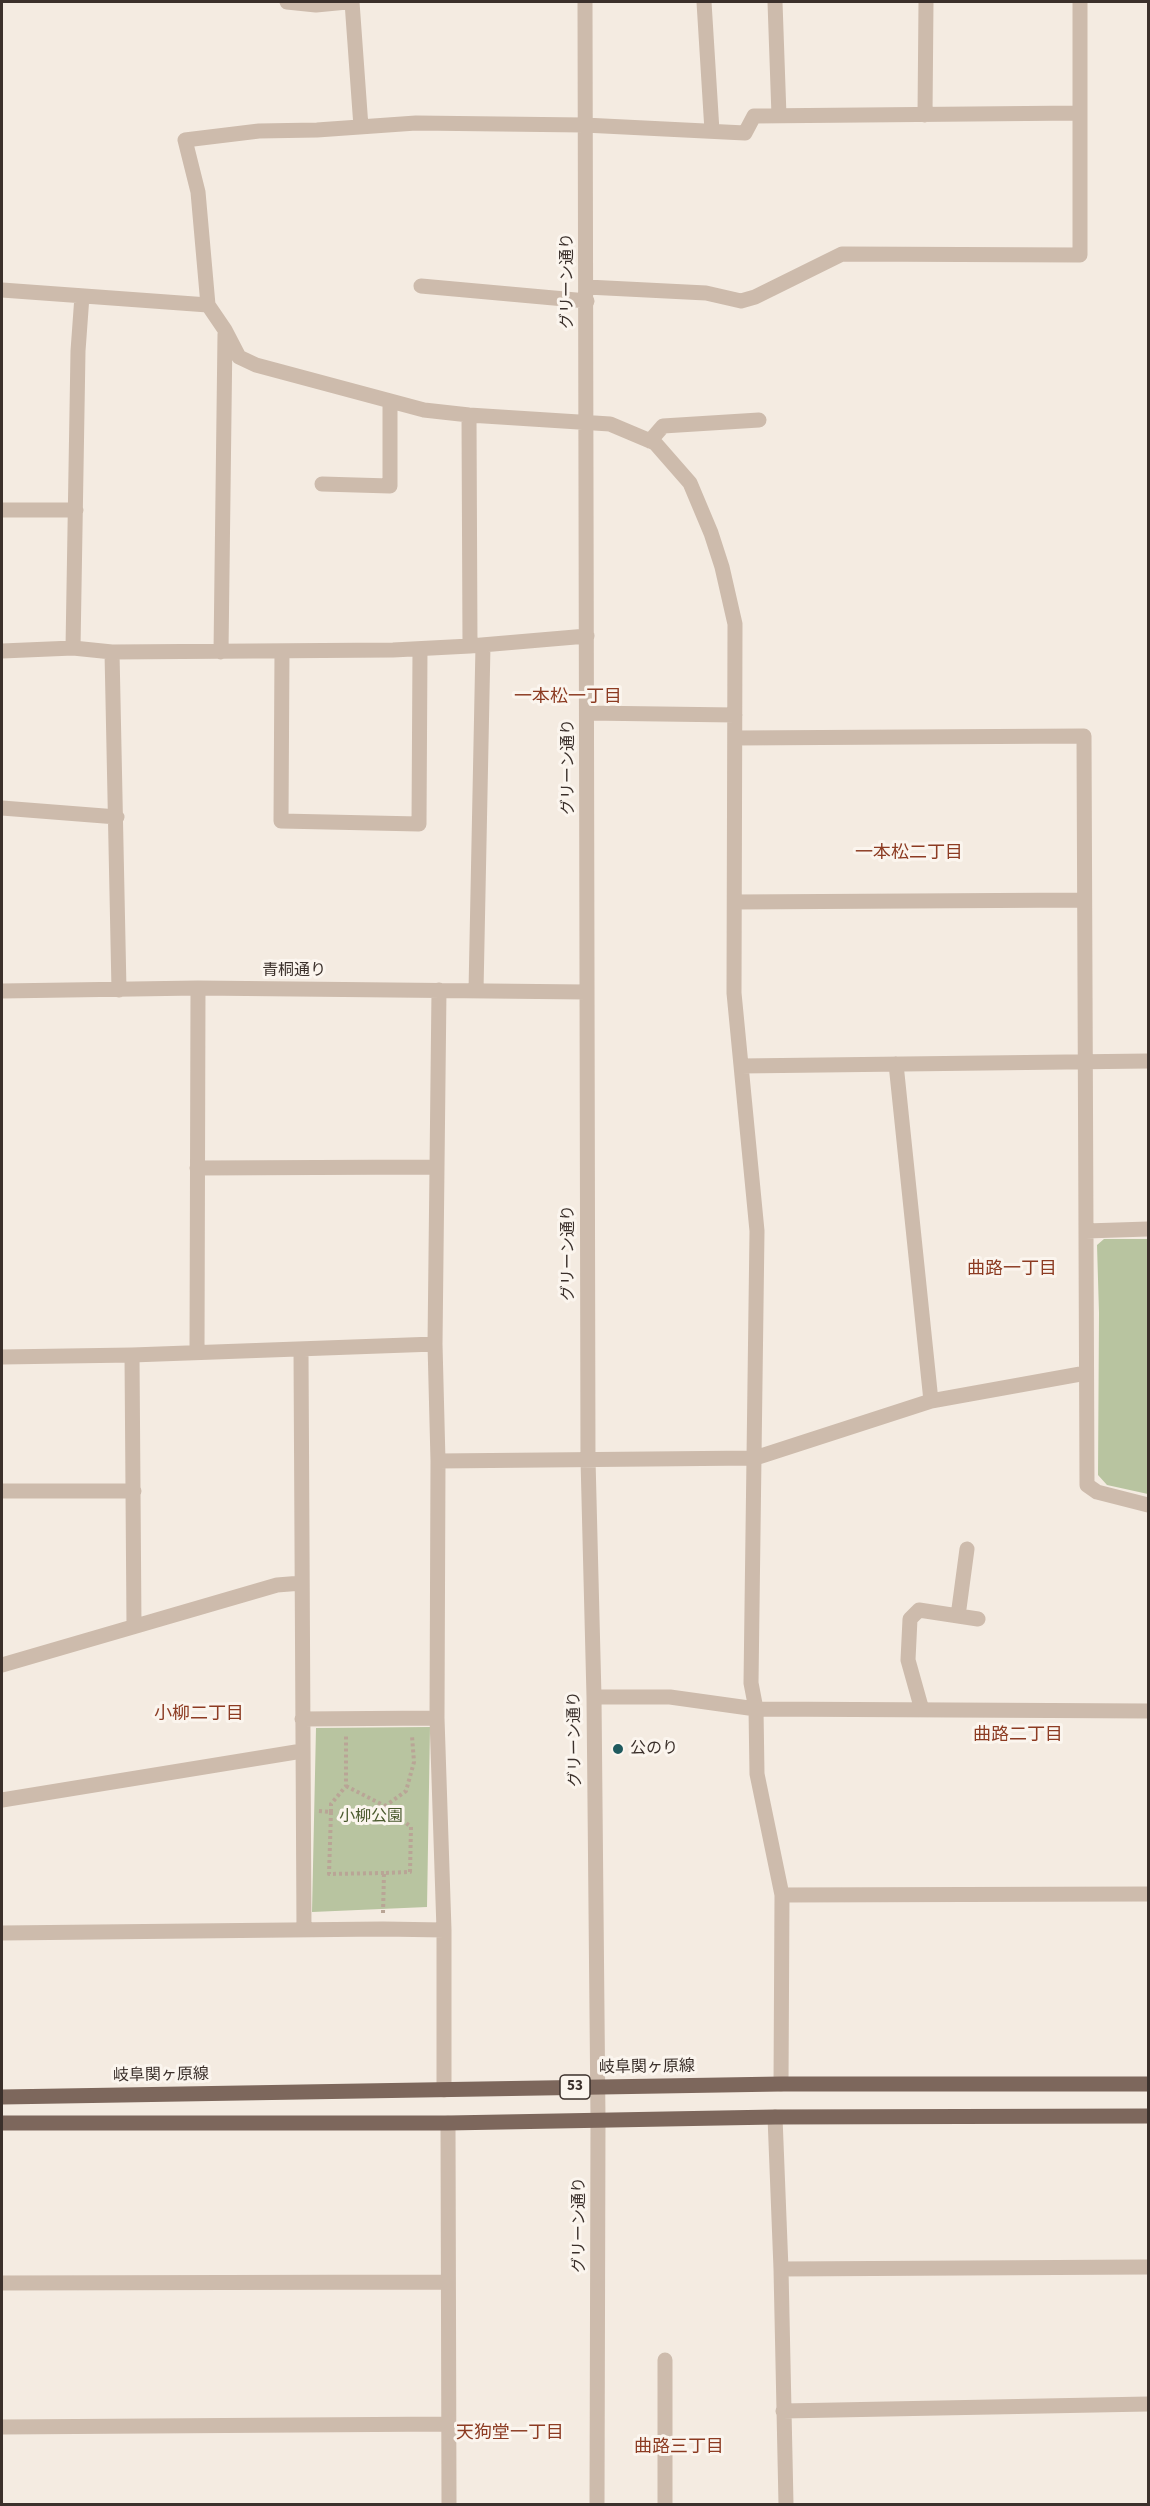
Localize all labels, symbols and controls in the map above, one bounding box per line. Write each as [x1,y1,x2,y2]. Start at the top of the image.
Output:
street label: グリーン通り [558,233,578,329]
district label: 一本松一丁目 [514,687,622,709]
street label: グリーン通り [559,719,579,815]
district label: 一本松二丁目 [855,843,963,865]
street label: 青桐通り [262,961,326,981]
street label: グリーン通り [559,1205,579,1301]
district label: 曲路一丁目 [967,1259,1057,1281]
street label: グリーン通り [566,1691,586,1787]
district label: 小柳二丁目 [154,1704,244,1726]
district label: 曲路二丁目 [973,1725,1063,1747]
place label: 公のり [630,1739,678,1759]
marker: 公のり [611,1742,625,1756]
park label: 小柳公園 [339,1807,403,1827]
street label: 岐阜関ヶ原線 [599,2058,695,2078]
street label: 岐阜関ヶ原線 [113,2066,209,2086]
road number: 53 [560,2075,590,2099]
street label: グリーン通り [570,2177,590,2273]
district label: 天狗堂一丁目 [456,2423,564,2445]
district label: 曲路三丁目 [634,2437,724,2459]

